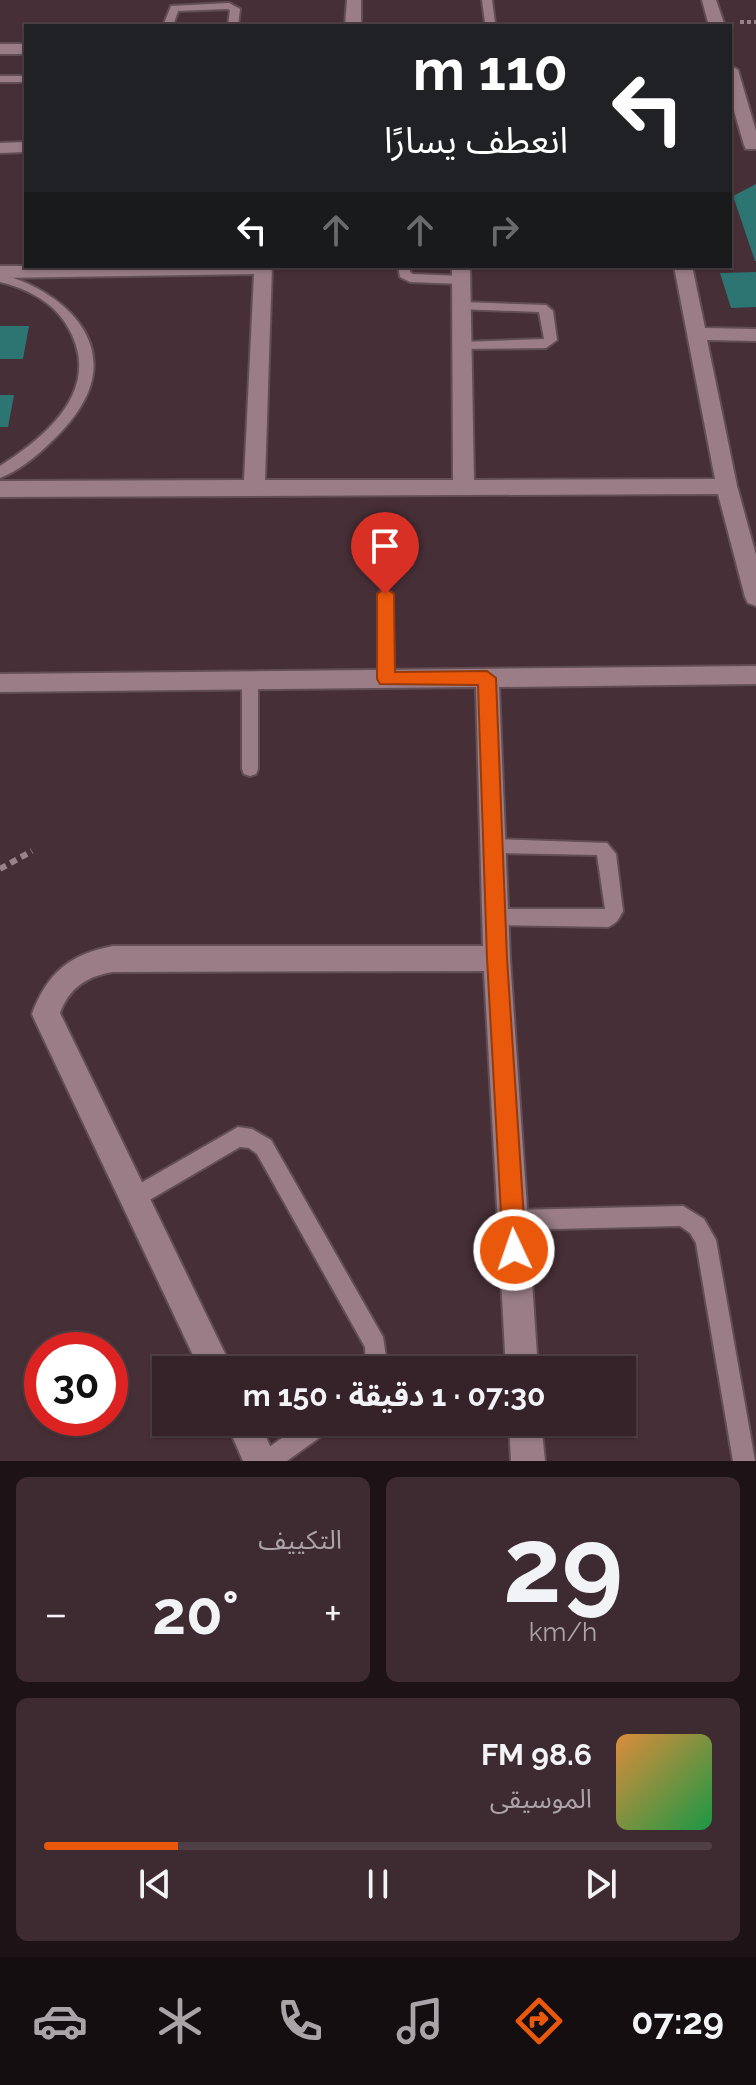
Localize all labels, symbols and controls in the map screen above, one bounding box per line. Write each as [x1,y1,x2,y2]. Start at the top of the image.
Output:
text: 110 m [413,37,568,103]
icon: left [596,56,700,160]
text: انعطف يسارًا [384,119,568,161]
icon: left [230,208,274,252]
icon: ahead [314,208,358,252]
icon: ahead [398,208,442,252]
icon: right [482,208,526,252]
pin [351,512,419,594]
icon: arrive [363,524,407,568]
position arrow [472,1208,556,1292]
speed limit sign: 30 [24,1332,128,1436]
text: 07:30 · 1 دقيقة · 150 m [243,1378,545,1413]
text: 29 [503,1504,623,1626]
text: التكييف [258,1525,342,1555]
text: 20° [152,1578,239,1648]
text: − [44,1588,68,1639]
text: + [324,1588,342,1639]
text: km/h [529,1617,597,1647]
text: 98.6 FM [481,1737,592,1772]
text: الموسيقى [490,1784,592,1814]
icon: previous [133,1862,177,1906]
icon: pause [356,1862,400,1906]
icon: next [579,1862,623,1906]
icon: car [32,1993,88,2049]
icon: climate [152,1993,208,2049]
icon: phone [272,1993,328,2049]
icon: music [392,1993,448,2049]
icon: directions [511,1993,567,2049]
text: 07:29 [631,2000,724,2042]

